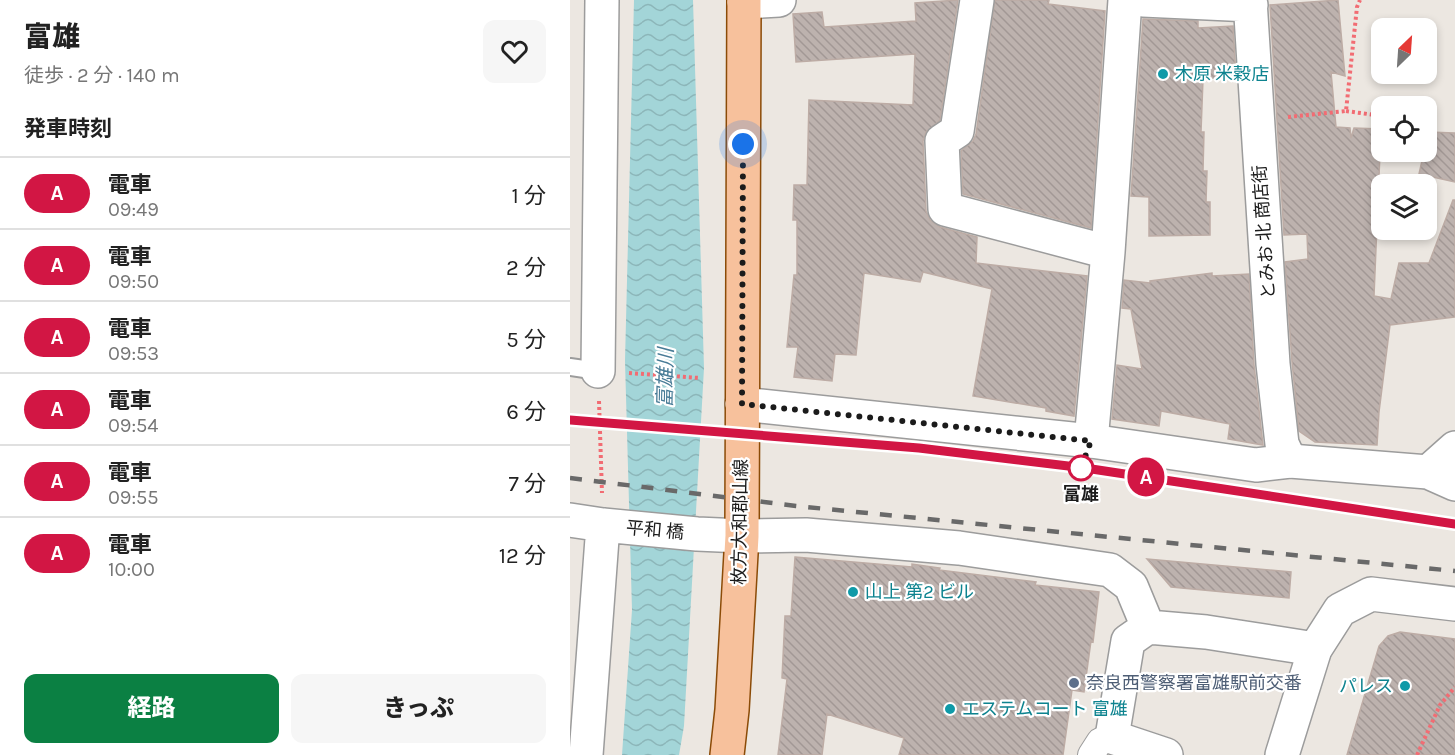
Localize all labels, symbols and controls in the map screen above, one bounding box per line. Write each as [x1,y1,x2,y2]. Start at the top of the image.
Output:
north arrow [1371,18,1437,84]
map controls [1371,18,1437,240]
text: 富雄 [24,20,80,53]
button: heart [483,20,546,83]
place label: 木原 米穀店 [1175,63,1269,85]
text: 徒歩 · 2 分 · 140 m [24,64,180,87]
marker: 木原 米穀店 [1156,67,1170,81]
button: locate [1371,96,1437,162]
text: 発車時刻 [24,116,112,142]
your location [728,129,758,159]
street label: とみお 北 商店街 [1248,164,1280,300]
text: 電車 [108,172,152,198]
button: layers [1371,174,1437,240]
text: A [50,181,64,205]
text: 1 分 [512,183,546,209]
text: 09:49 [108,198,159,221]
text: 電車 [108,244,152,270]
text: A [50,253,64,277]
text: 2 分 [506,255,546,281]
text: 09:50 [108,270,159,293]
text: 電車 [108,316,152,342]
text: A [50,325,64,349]
text: 5 分 [506,327,546,353]
text: 09:53 [108,342,159,365]
water label: 富雄川 [653,346,678,408]
text: 電車 [108,388,152,414]
text: A [50,397,64,421]
text: 6 分 [506,399,546,425]
text: 09:54 [108,414,159,437]
marker: 富雄 [1068,455,1094,481]
line badge: A [1126,458,1166,496]
street label: 枚方大和郡山線 [728,459,752,585]
text: 電車 [108,460,152,486]
text: A [1139,465,1153,489]
text: A [50,469,64,493]
text: 7 分 [508,471,546,497]
place label: 富雄 [1063,483,1099,505]
text: 09:55 [108,486,159,509]
street label: 平和 橋 [625,517,685,543]
text: 電車 [108,532,152,558]
text: A [50,541,64,565]
text: 12 分 [499,543,546,569]
text: 10:00 [108,558,155,581]
place label: 山上 第2 ビル [865,581,974,603]
marker: 山上 第2 ビル [846,585,860,599]
place label: 奈良西警察署富雄駅前交番 [1086,672,1302,694]
button: 経路 [24,674,279,743]
button: きっぷ [291,674,546,743]
place label: パレス [1339,675,1393,697]
marker: 奈良西警察署富雄駅前交番 [1067,676,1081,690]
marker: パレス [1398,679,1412,693]
place label: エステムコート 富雄 [962,698,1128,720]
marker: エステムコート 富雄 [943,702,957,716]

